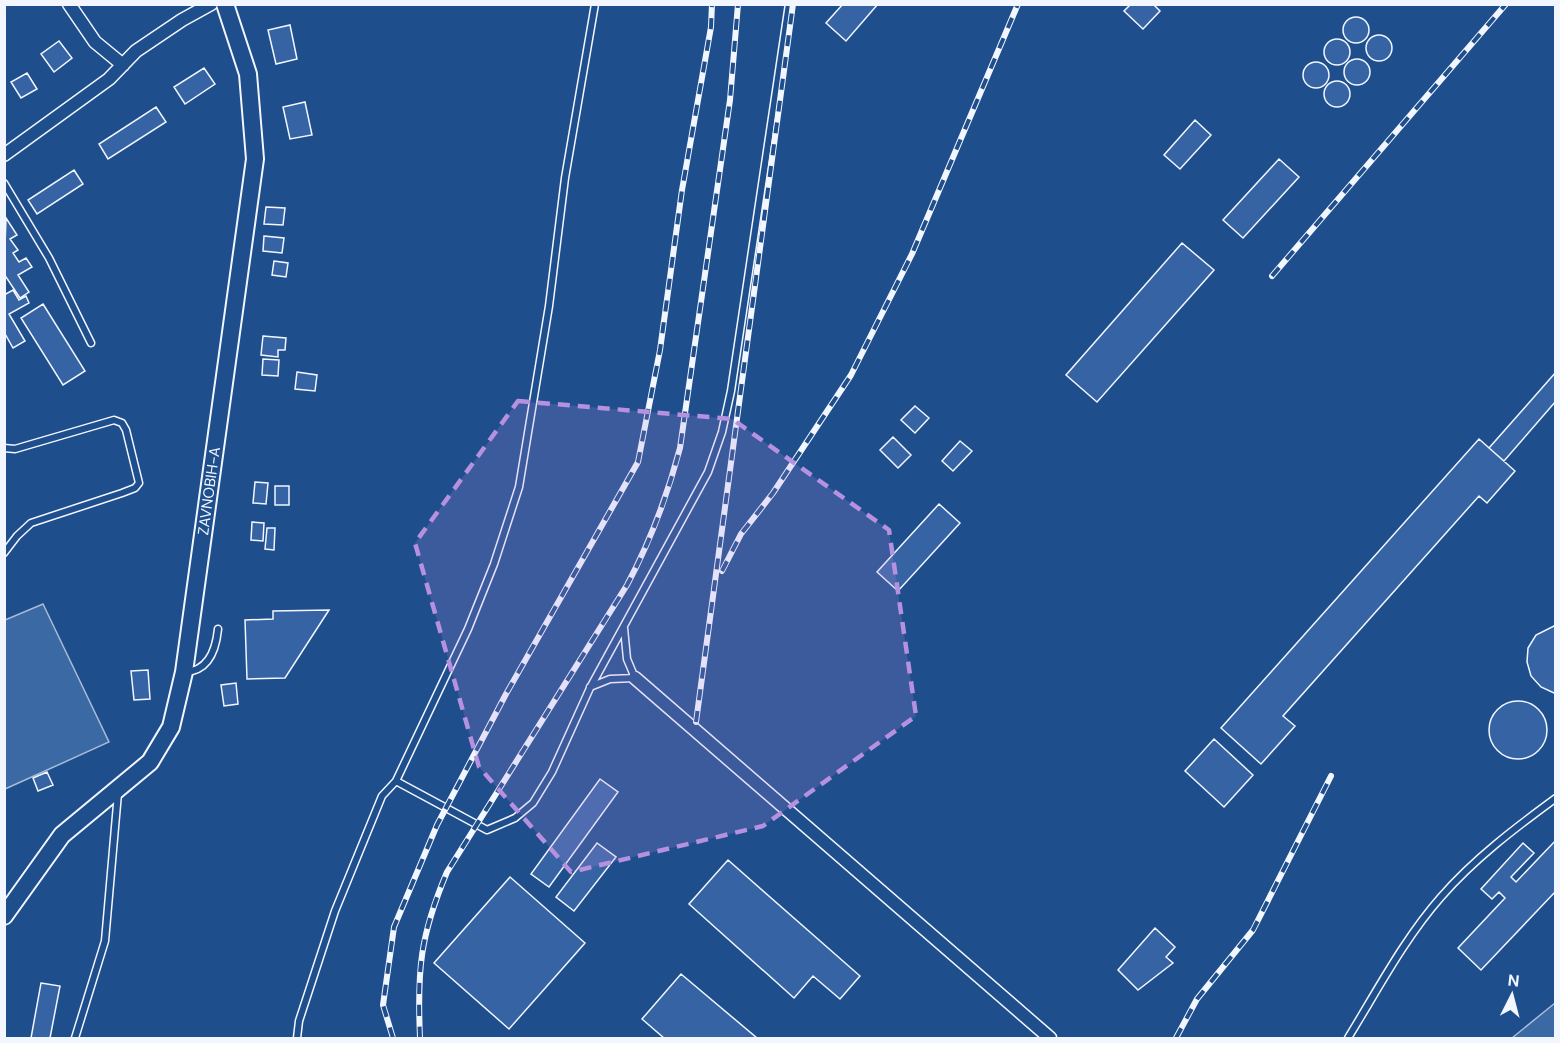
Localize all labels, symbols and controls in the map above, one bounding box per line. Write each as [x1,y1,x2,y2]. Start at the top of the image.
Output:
street label: ZAVNOBIH-A [193,445,225,537]
north arrow [1482,965,1542,1025]
text: N [1507,970,1520,992]

